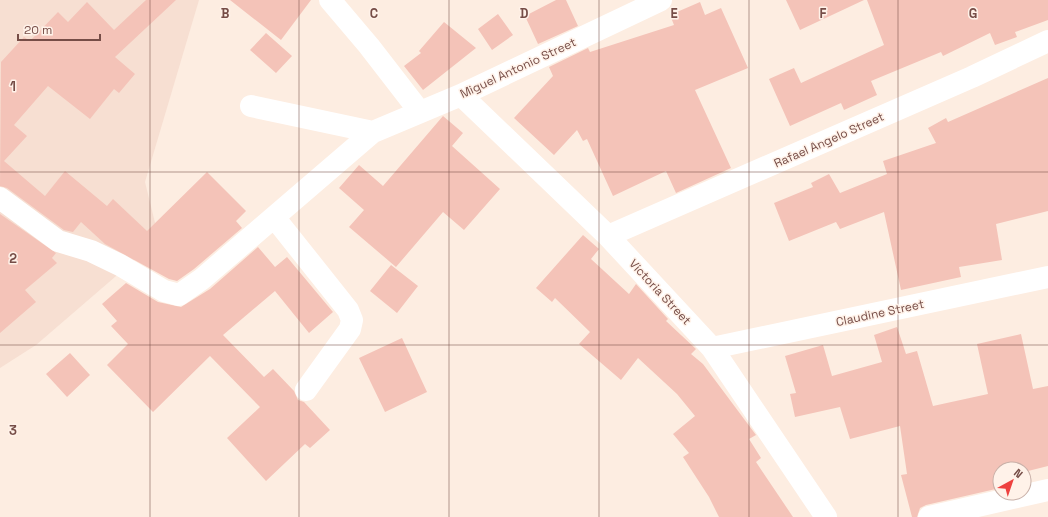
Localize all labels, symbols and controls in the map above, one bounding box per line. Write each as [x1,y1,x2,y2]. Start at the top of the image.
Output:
text: B [221,5,230,22]
text: C [370,5,378,22]
text: D [520,5,529,22]
text: E [670,5,678,22]
text: F [820,5,827,22]
text: G [969,5,977,22]
scale bar [18,16,100,42]
text: 20 m [24,22,52,38]
street label: Miguel Antonio Street [457,34,579,102]
text: 1 [10,78,16,95]
street label: Rafael Angelo Street [771,109,887,171]
text: 2 [9,250,17,267]
street label: Victoria Street [625,256,695,328]
street label: Claudine Street [835,296,925,330]
text: 3 [9,422,17,439]
north arrow [992,461,1032,501]
text: N [1011,466,1026,481]

